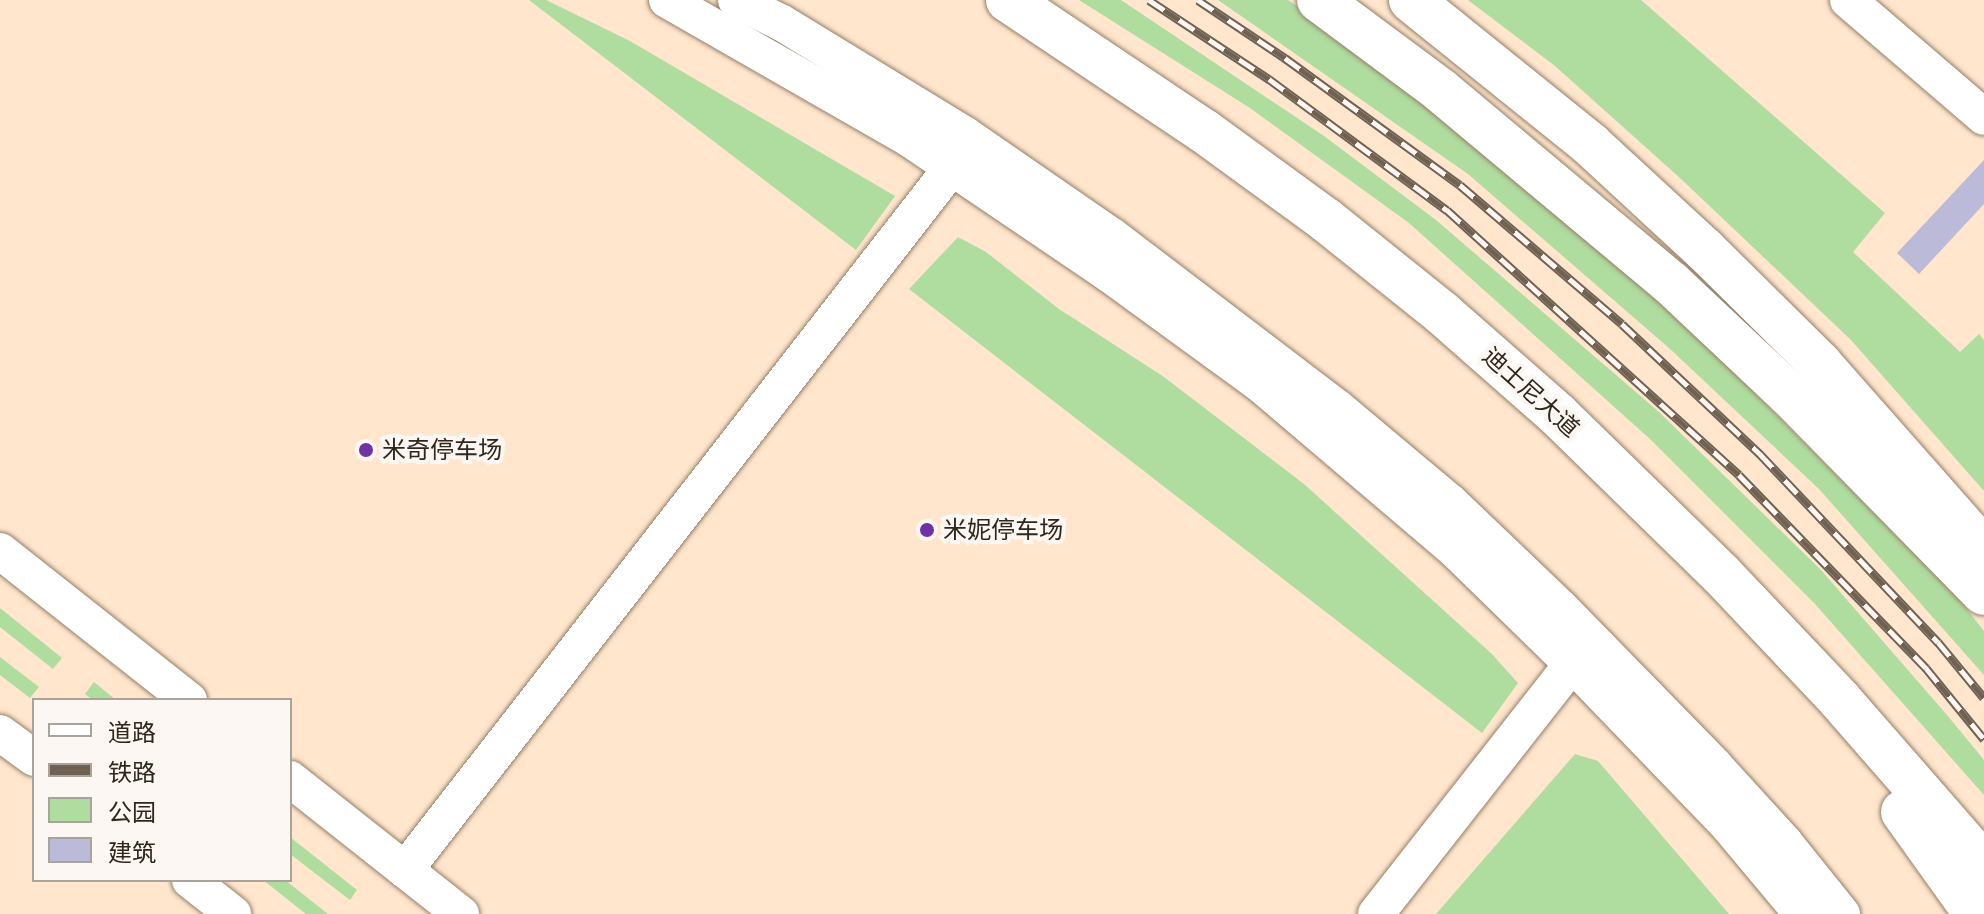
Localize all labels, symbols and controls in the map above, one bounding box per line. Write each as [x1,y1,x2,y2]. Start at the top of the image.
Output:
street label: 迪士尼大道 [1477,341,1585,443]
place label: 米奇停车场 [382,436,502,464]
marker: 米奇停车场 [357,441,375,459]
place label: 米妮停车场 [943,516,1063,544]
marker: 米妮停车场 [918,521,936,539]
legend [32,698,292,882]
text: 道路 [108,717,156,748]
text: 铁路 [108,757,156,788]
text: 公园 [108,797,156,828]
text: 建筑 [108,837,156,868]

